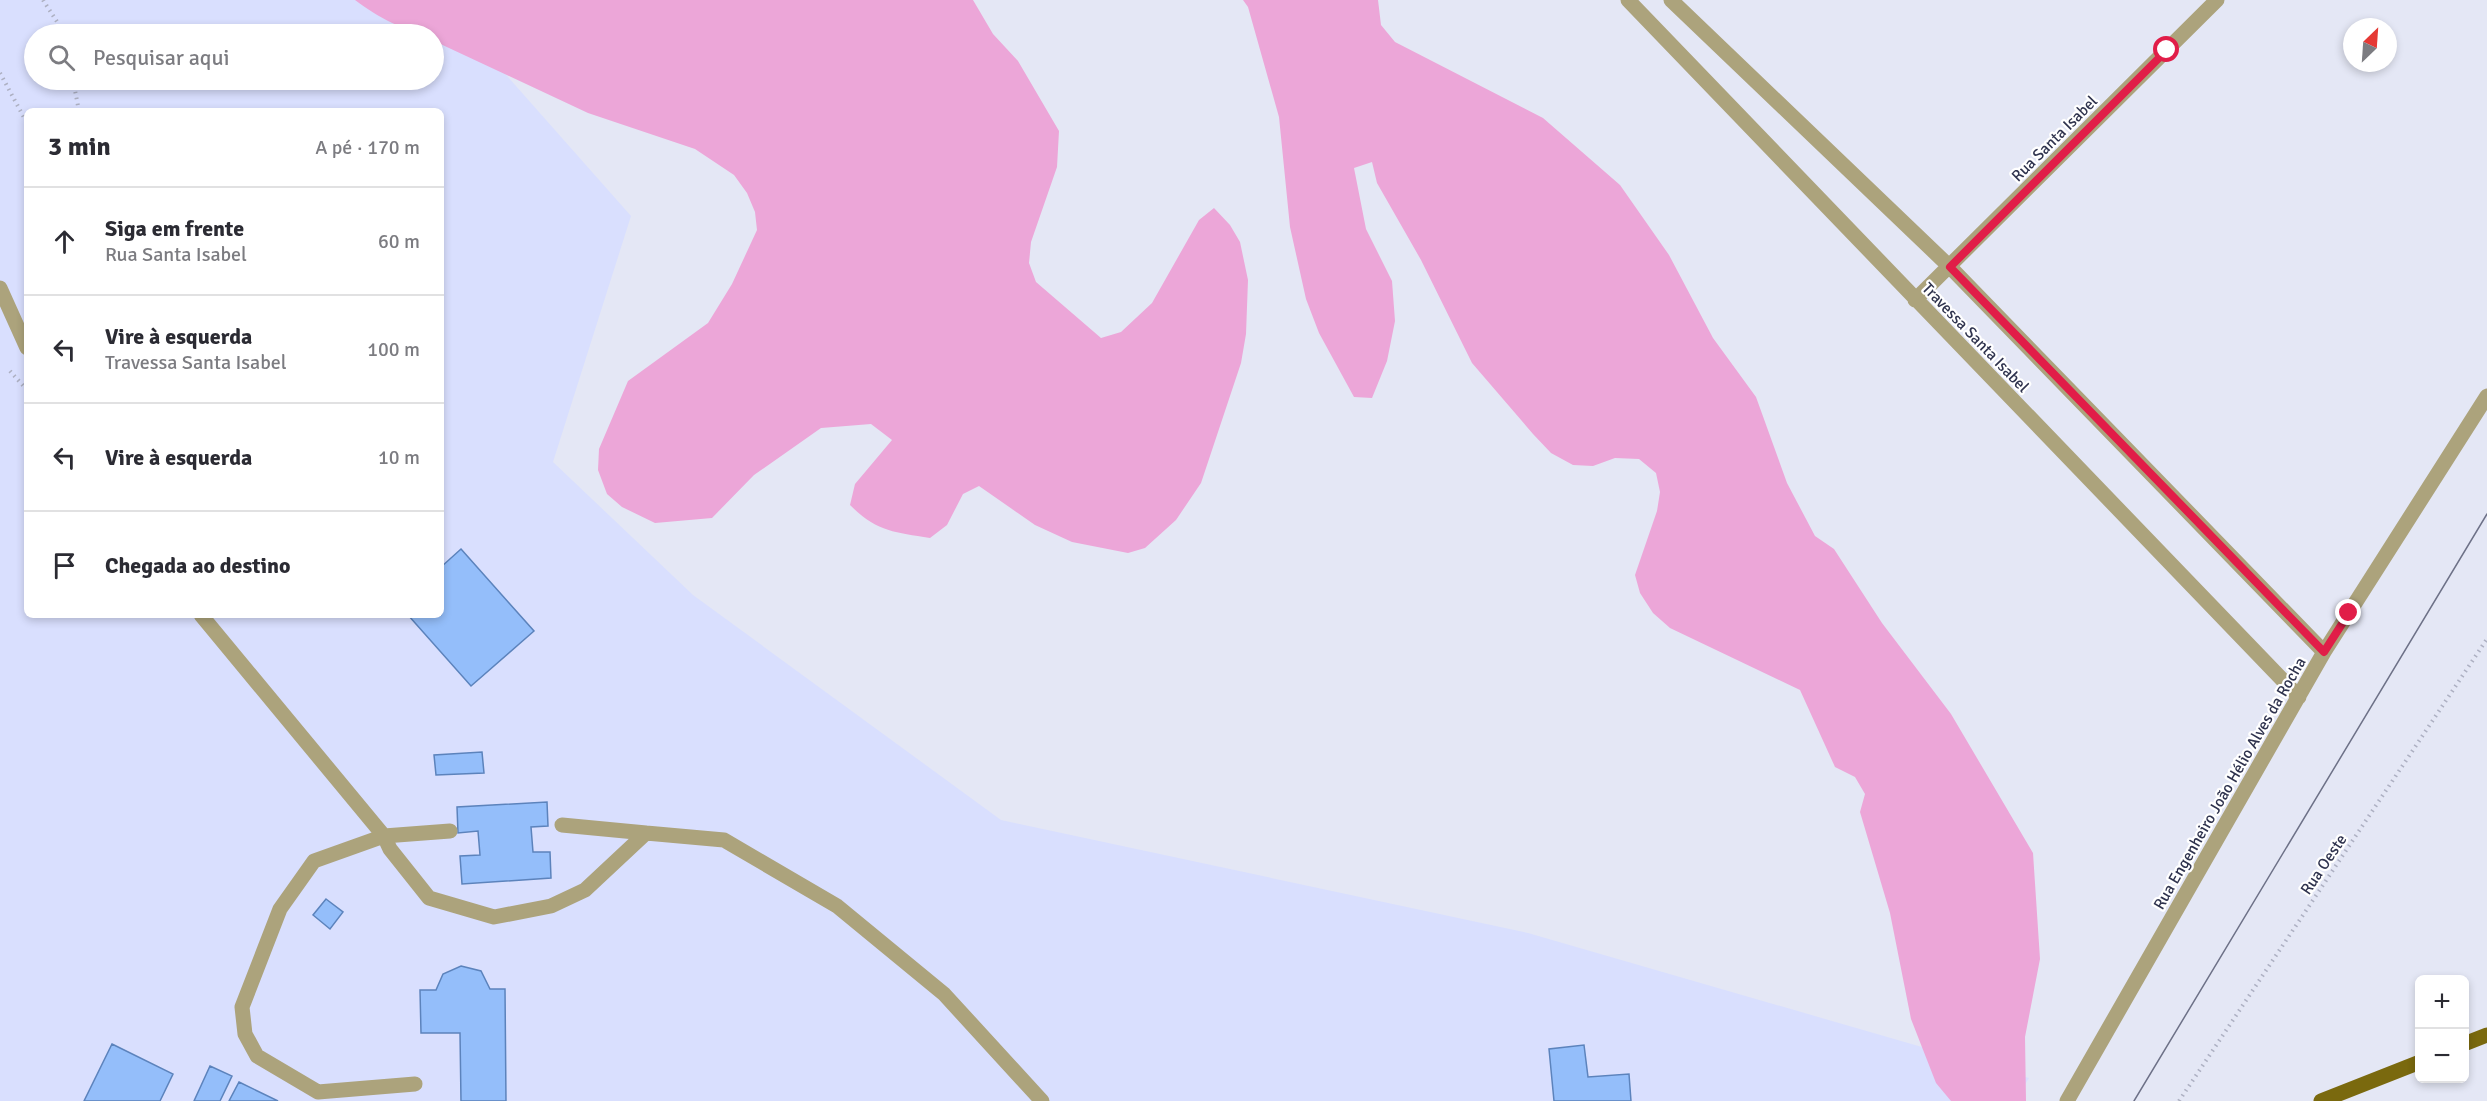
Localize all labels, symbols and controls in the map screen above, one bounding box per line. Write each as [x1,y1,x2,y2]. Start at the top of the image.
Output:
north arrow [2343,18,2397,72]
search box [24,24,444,90]
route start [2153,36,2179,62]
icon: search [45,41,78,74]
text: Pesquisar aqui [93,44,229,71]
street label: Rua Santa Isabel [2007,91,2102,186]
text: 3 min [48,131,111,163]
text: A pé · 170 m [315,135,420,160]
text: Siga em frente [105,215,244,242]
icon: ahead [48,225,81,258]
text: 60 m [378,229,420,254]
text: Rua Santa Isabel [105,242,247,267]
street label: Travessa Santa Isabel [1918,278,2033,397]
text: Vire à esquerda [105,323,252,350]
icon: left [48,333,81,366]
text: 100 m [367,337,420,362]
text: Travessa Santa Isabel [105,350,287,375]
icon: left [48,441,81,474]
text: Vire à esquerda [105,444,252,471]
text: 10 m [378,445,420,470]
icon: arrive [48,549,81,582]
text: Chegada ao destino [105,552,291,579]
route end [2335,599,2361,625]
street label: Rua Engenheiro João Hélio Alves da Rocha [2149,654,2311,913]
street label: Rua Oeste [2296,831,2351,899]
map controls [2415,975,2469,1083]
button: + [2415,975,2469,1029]
button: − [2415,1029,2469,1083]

